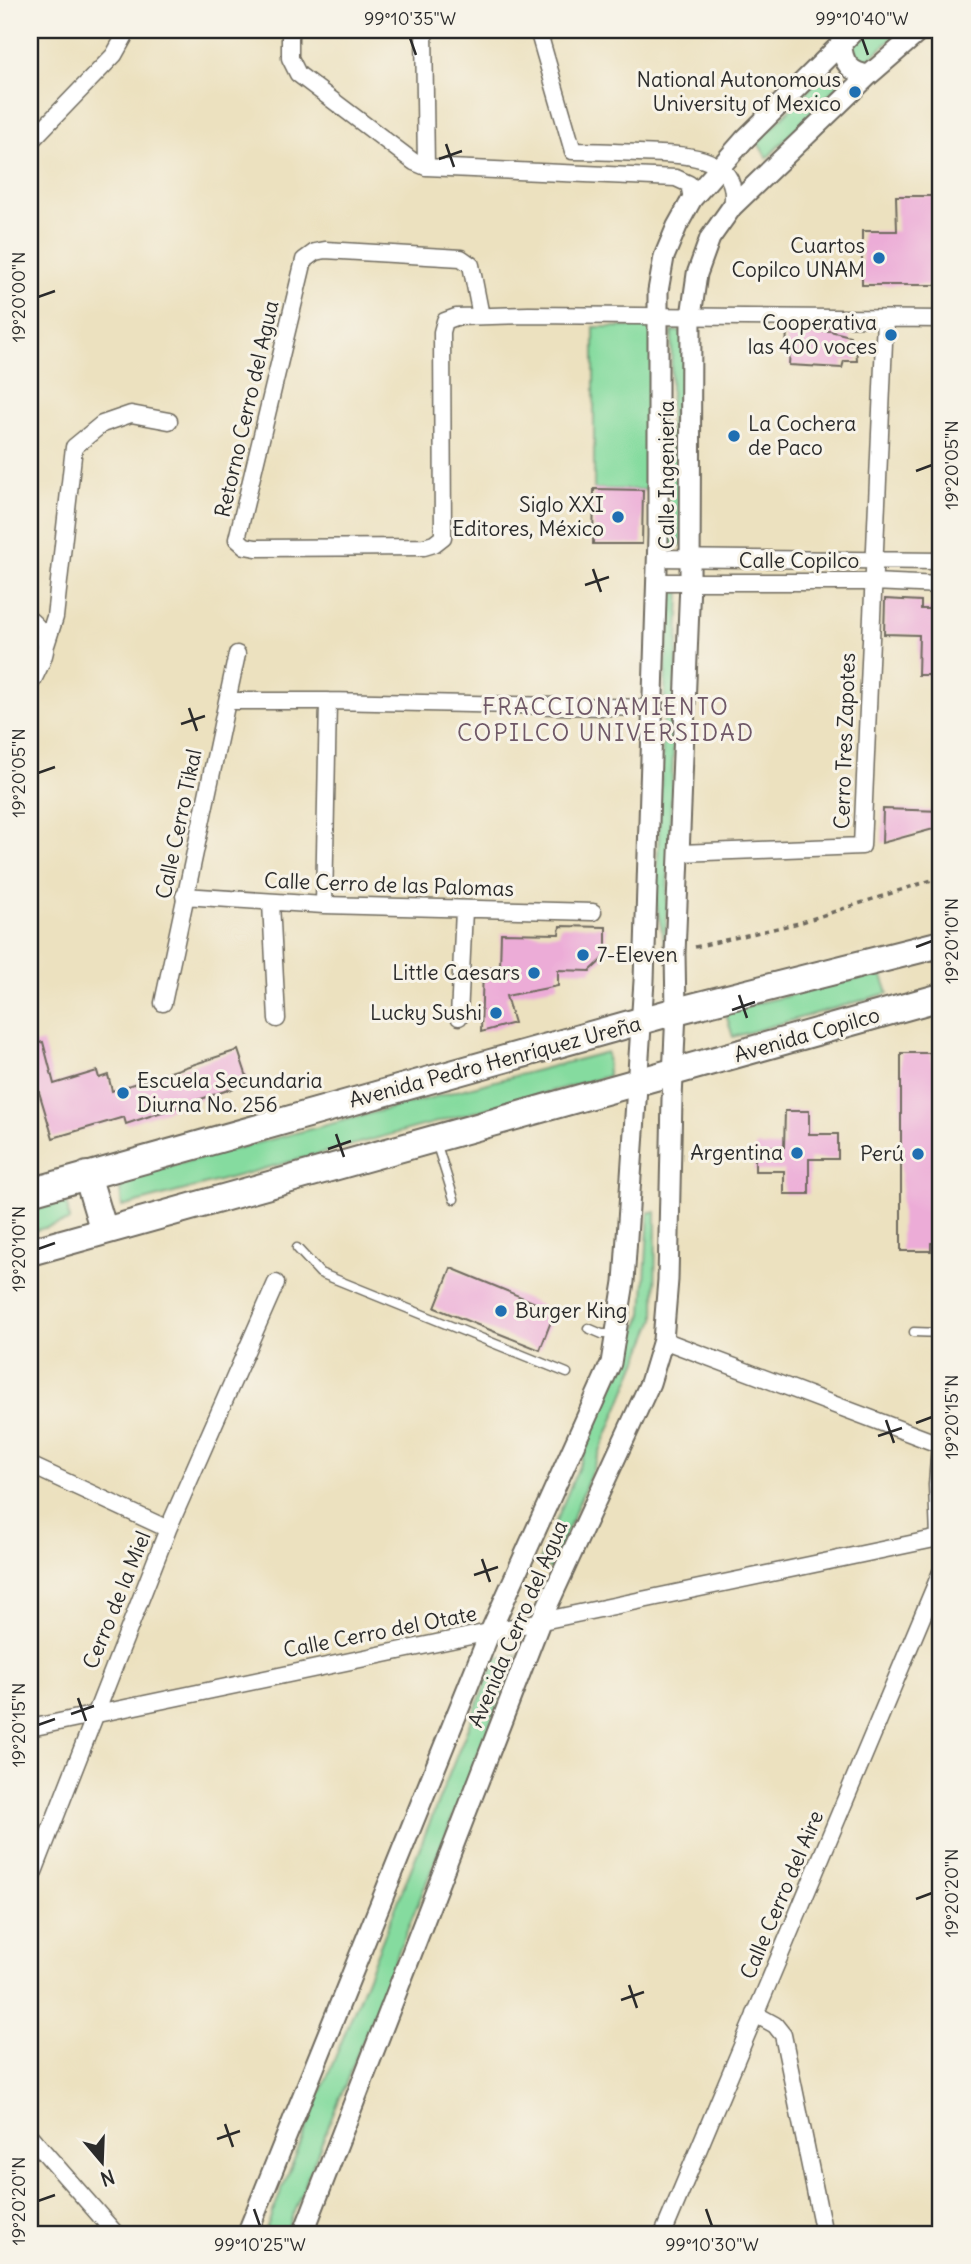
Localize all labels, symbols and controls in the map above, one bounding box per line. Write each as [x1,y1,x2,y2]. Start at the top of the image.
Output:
text: 99°10'35"W [364,7,456,30]
text: 99°10'40"W [815,7,909,30]
place label: National Autonomous University of Mexico [637,66,841,117]
marker: National Autonomous University of Mexico [847,84,863,100]
place label: Cuartos Copilco UNAM [732,232,865,283]
marker: Cuartos Copilco UNAM [871,250,887,266]
text: 19°20'00"N [7,252,30,342]
street label: Retorno Cerro del Agua [208,298,285,520]
place label: Cooperativa las 400 voces [748,309,877,360]
marker: Cooperativa las 400 voces [883,327,899,343]
street label: Calle Ingeniería [653,400,680,550]
place label: La Cochera de Paco [748,410,856,461]
text: 19°20'05"N [940,420,963,510]
marker: La Cochera de Paco [726,428,742,444]
place label: Siglo XXI Editores, México [452,491,604,542]
marker: Siglo XXI Editores, México [610,509,626,525]
street label: Calle Copilco [739,547,859,574]
street label: Cerro Tres Zapotes [828,652,861,830]
district label: FRACCIONAMIENTO COPILCO UNIVERSIDAD [457,692,755,747]
text: 19°20'05"N [7,728,30,818]
street label: Calle Cerro Tikal [149,746,208,901]
street label: Calle Cerro de las Palomas [264,867,514,902]
text: 19°20'10"N [940,898,963,984]
place label: 7-Eleven [597,941,678,968]
marker: 7-Eleven [575,947,591,963]
place label: Little Caesars [392,959,520,986]
marker: Little Caesars [526,965,542,981]
place label: Lucky Sushi [370,999,482,1026]
street label: Avenida Copilco [731,1001,883,1068]
marker: Lucky Sushi [488,1005,504,1021]
street label: Avenida Pedro Henríquez Ureña [346,1010,644,1114]
place label: Escuela Secundaria Diurna No. 256 [137,1067,322,1118]
marker: Escuela Secundaria Diurna No. 256 [115,1085,131,1101]
place label: Argentina [690,1139,783,1166]
place label: Perú [860,1140,904,1167]
marker: Argentina [789,1145,805,1161]
marker: Perú [910,1146,926,1162]
text: 19°20'10"N [7,1206,30,1292]
place label: Burger King [515,1297,628,1324]
marker: Burger King [493,1303,509,1319]
text: 19°20'15"N [940,1375,963,1459]
street label: Avenida Cerro del Agua [462,1516,573,1731]
street label: Cerro de la Miel [77,1527,156,1673]
street label: Calle Cerro del Otate [281,1600,479,1664]
text: 19°20'15"N [7,1683,30,1767]
street label: Calle Cerro del Aire [734,1806,829,1983]
text: 19°20'20"N [940,1849,963,1937]
north arrow [66,2128,136,2198]
text: 19°20'20"N [7,2157,30,2245]
text: N [97,2165,118,2192]
text: 99°10'25"W [214,2233,306,2256]
text: 99°10'30"W [665,2233,759,2256]

